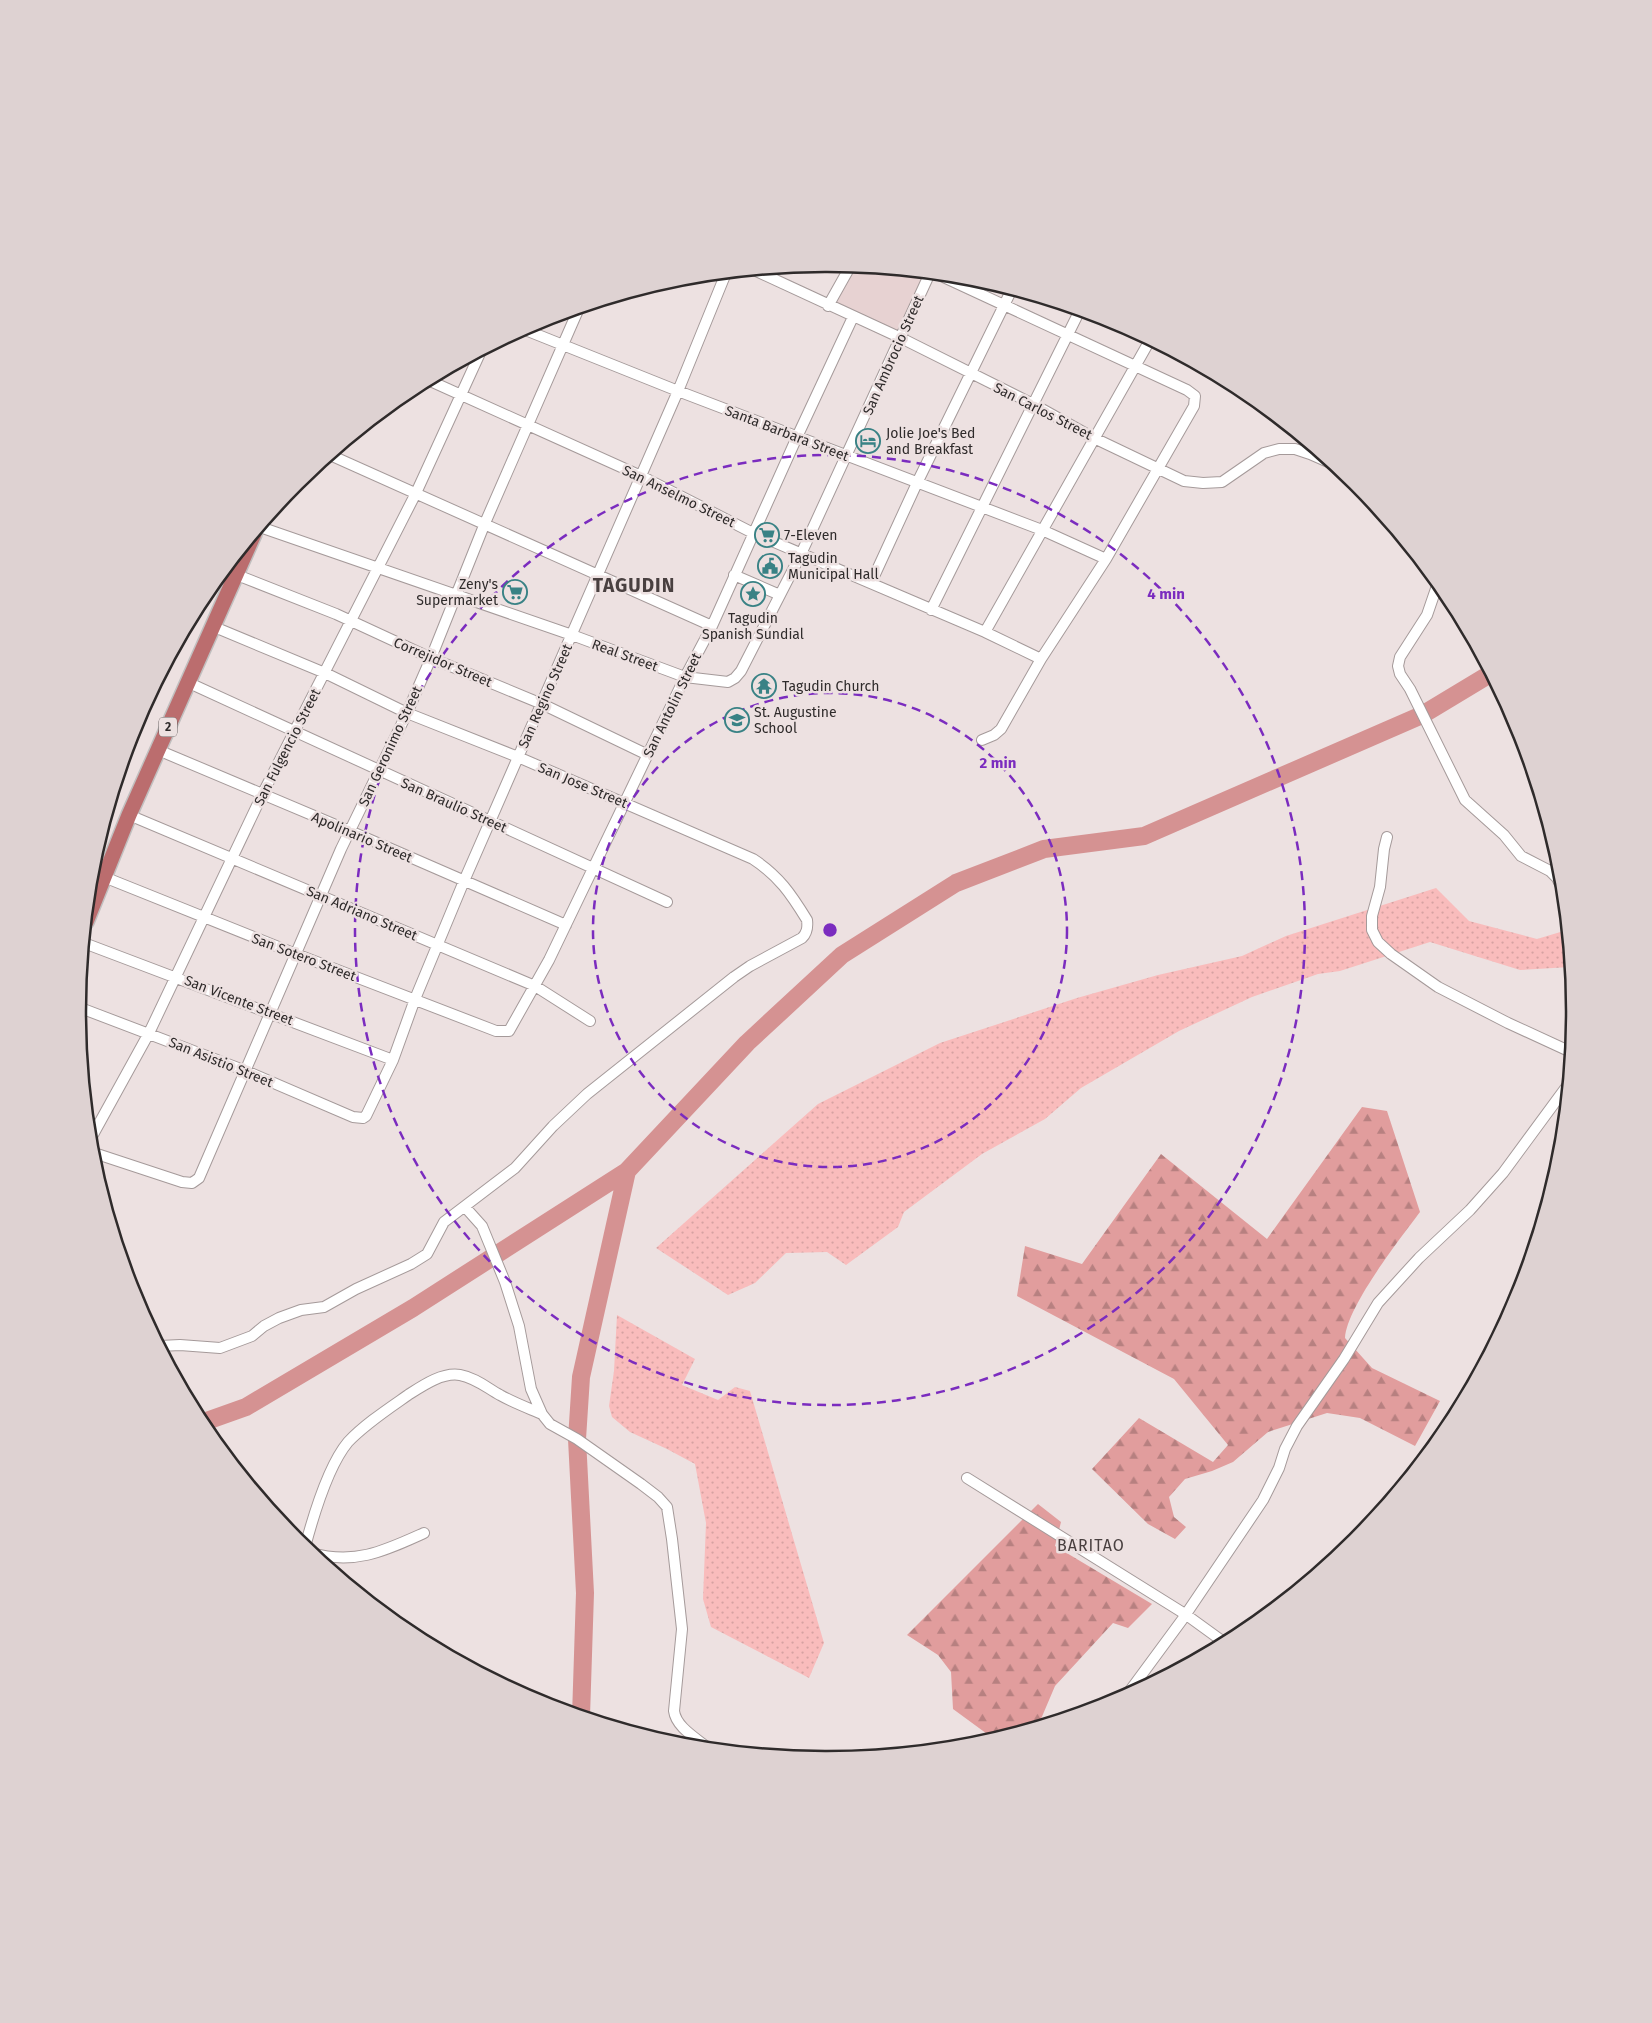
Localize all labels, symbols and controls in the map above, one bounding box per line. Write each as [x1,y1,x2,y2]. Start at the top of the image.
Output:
street label: San Ambrocio Street [859,292,928,418]
street label: San Carlos Street [991,379,1096,444]
street label: Santa Barbara Street [722,402,852,465]
place label: Jolie Joe's Bed and Breakfast [886,425,975,458]
hotel icon: Jolie Joe's Bed and Breakfast [855,428,881,454]
street label: San Anselmo Street [620,462,739,532]
supermarket icon: 7-Eleven [754,522,780,548]
place label: 7-Eleven [784,527,838,544]
place label: Tagudin Municipal Hall [788,550,879,583]
public building icon: Tagudin Municipal Hall [757,553,783,579]
district label: TAGUDIN [593,574,675,597]
place label: Zeny's Supermarket [416,576,499,609]
supermarket icon: Zeny's Supermarket [502,579,528,605]
place icon: Tagudin Spanish Sundial [740,581,766,607]
text: 4 min [1147,585,1185,603]
place label: Tagudin Spanish Sundial [702,610,804,643]
street label: Correjidor Street [391,634,495,691]
street label: Real Street [589,636,661,676]
street label: San Regino Street [515,641,576,751]
street label: San Antolin Street [640,649,706,760]
temple icon: Tagudin Church [751,673,777,699]
place label: Tagudin Church [782,678,879,695]
street label: San Geronimo Street [355,682,426,809]
street label: San Fulgencio Street [251,685,325,809]
place label: St. Augustine School [754,704,837,737]
school or university icon: St. Augustine School [724,707,750,733]
road number: 2 [159,718,177,736]
text: 2 min [980,754,1016,772]
street label: San Jose Street [536,759,631,812]
street label: San Braulio Street [398,774,510,837]
street label: Apolinario Street [309,809,416,867]
street label: San Adriano Street [304,882,421,945]
centre of rings [821,921,839,939]
street label: San Sotero Street [249,930,359,986]
street label: San Vicente Street [182,972,297,1029]
street label: San Asistio Street [166,1034,276,1092]
district label: BARITAO [1057,1536,1125,1555]

